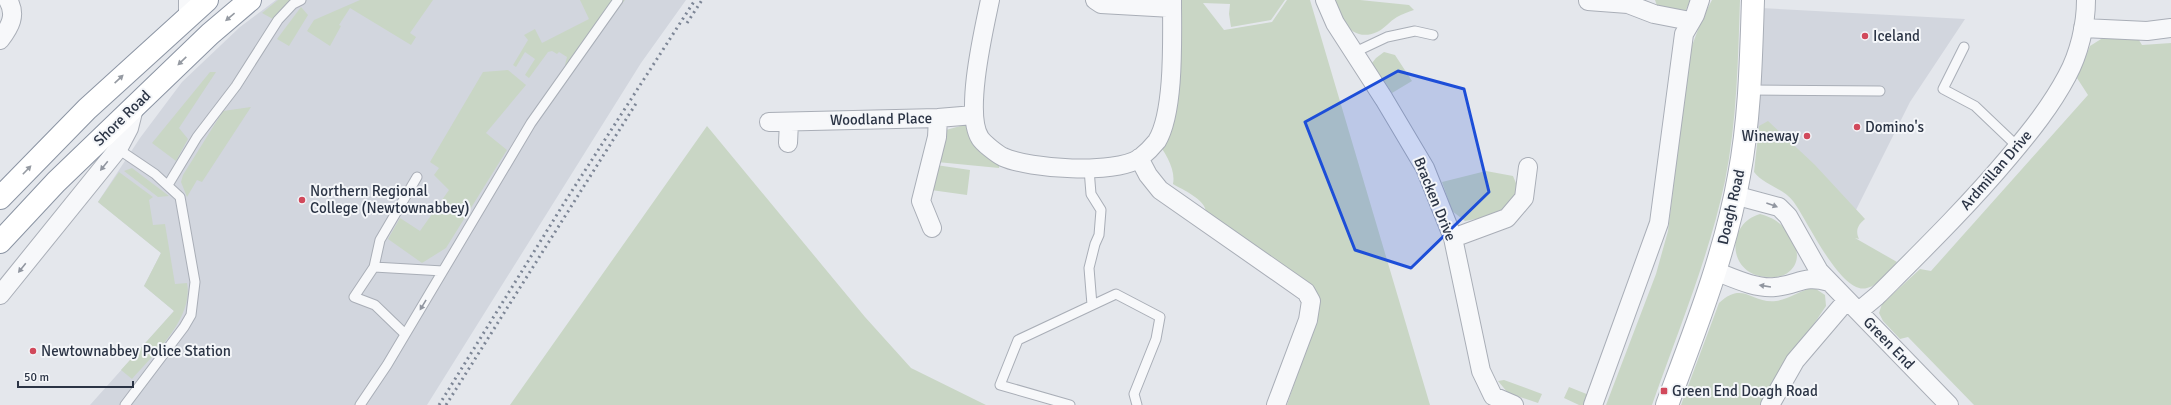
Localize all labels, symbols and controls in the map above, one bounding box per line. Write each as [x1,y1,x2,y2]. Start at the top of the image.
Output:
one-way arrow [224,12,235,21]
place label: Iceland [1873,27,1920,45]
marker: Iceland [1860,31,1870,41]
one-way arrow [177,56,187,66]
one-way arrow [114,74,124,83]
street label: Shore Road [90,86,154,150]
street label: Woodland Place [830,109,932,129]
place label: Domino's [1865,118,1925,136]
marker: Domino's [1852,122,1862,132]
street label: Ardmillan Drive [1956,126,2036,214]
place label: Wineway [1742,127,1799,145]
marker: Wineway [1802,131,1812,141]
street label: Bracken Drive [1410,155,1460,243]
one-way arrow [99,161,108,172]
one-way arrow [22,165,32,175]
street label: Doagh Road [1714,168,1748,246]
place label: Northern Regional College (Newtownabbey) [310,182,470,217]
marker: Northern Regional College (Newtownabbey) [297,195,307,205]
one-way arrow [1767,202,1779,208]
one-way arrow [18,262,27,273]
one-way arrow [1758,283,1771,289]
one-way arrow [419,299,426,311]
street label: Green End [1860,313,1918,373]
place label: Newtownabbey Police Station [41,342,231,360]
marker: Newtownabbey Police Station [28,346,38,356]
scale bar [18,363,133,389]
text: 50 m [24,370,49,385]
place label: Green End Doagh Road [1672,382,1818,400]
marker: Green End Doagh Road [1659,386,1669,396]

